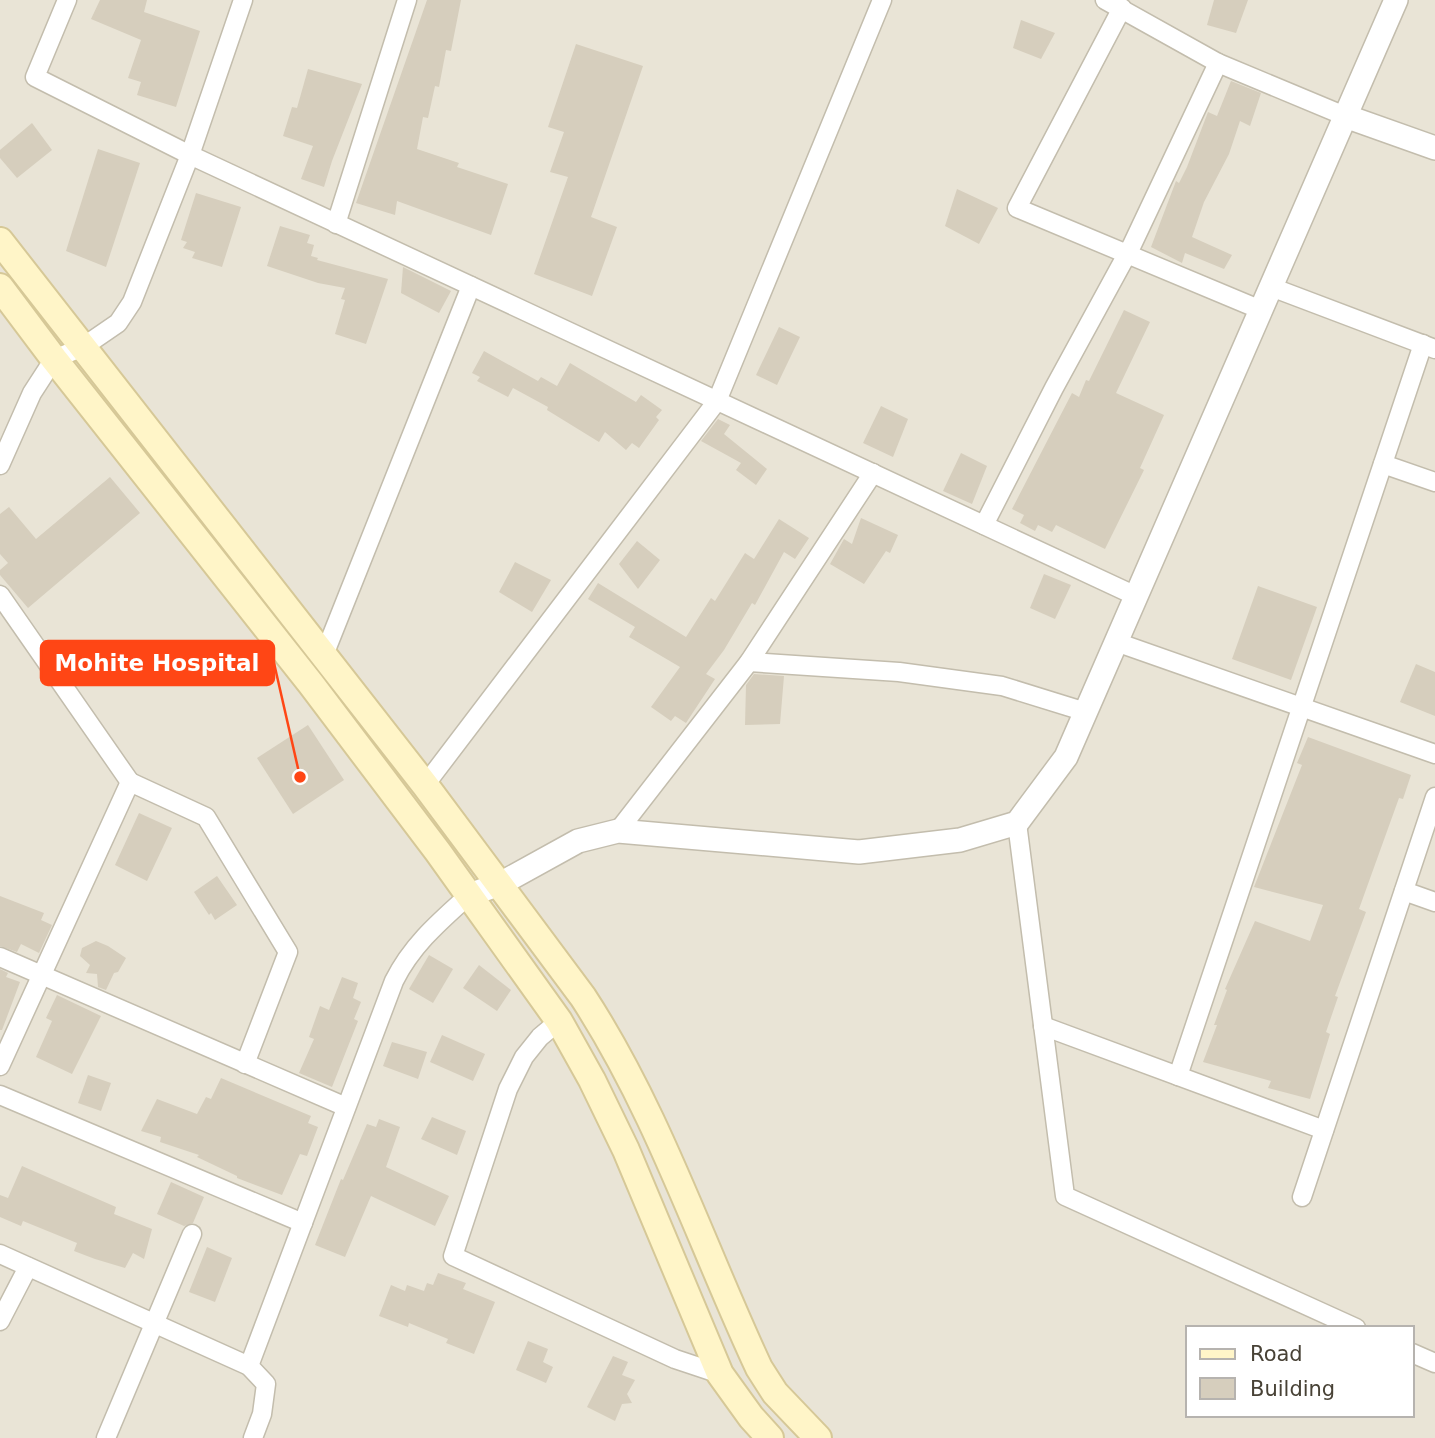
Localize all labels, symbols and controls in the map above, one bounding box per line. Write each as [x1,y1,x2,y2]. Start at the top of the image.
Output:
callout: Mohite Hospital [41,641,274,685]
text: Mohite Hospital [54,650,260,676]
legend [1186,1326,1414,1417]
text: Road [1250,1342,1303,1366]
text: Building [1250,1377,1335,1401]

